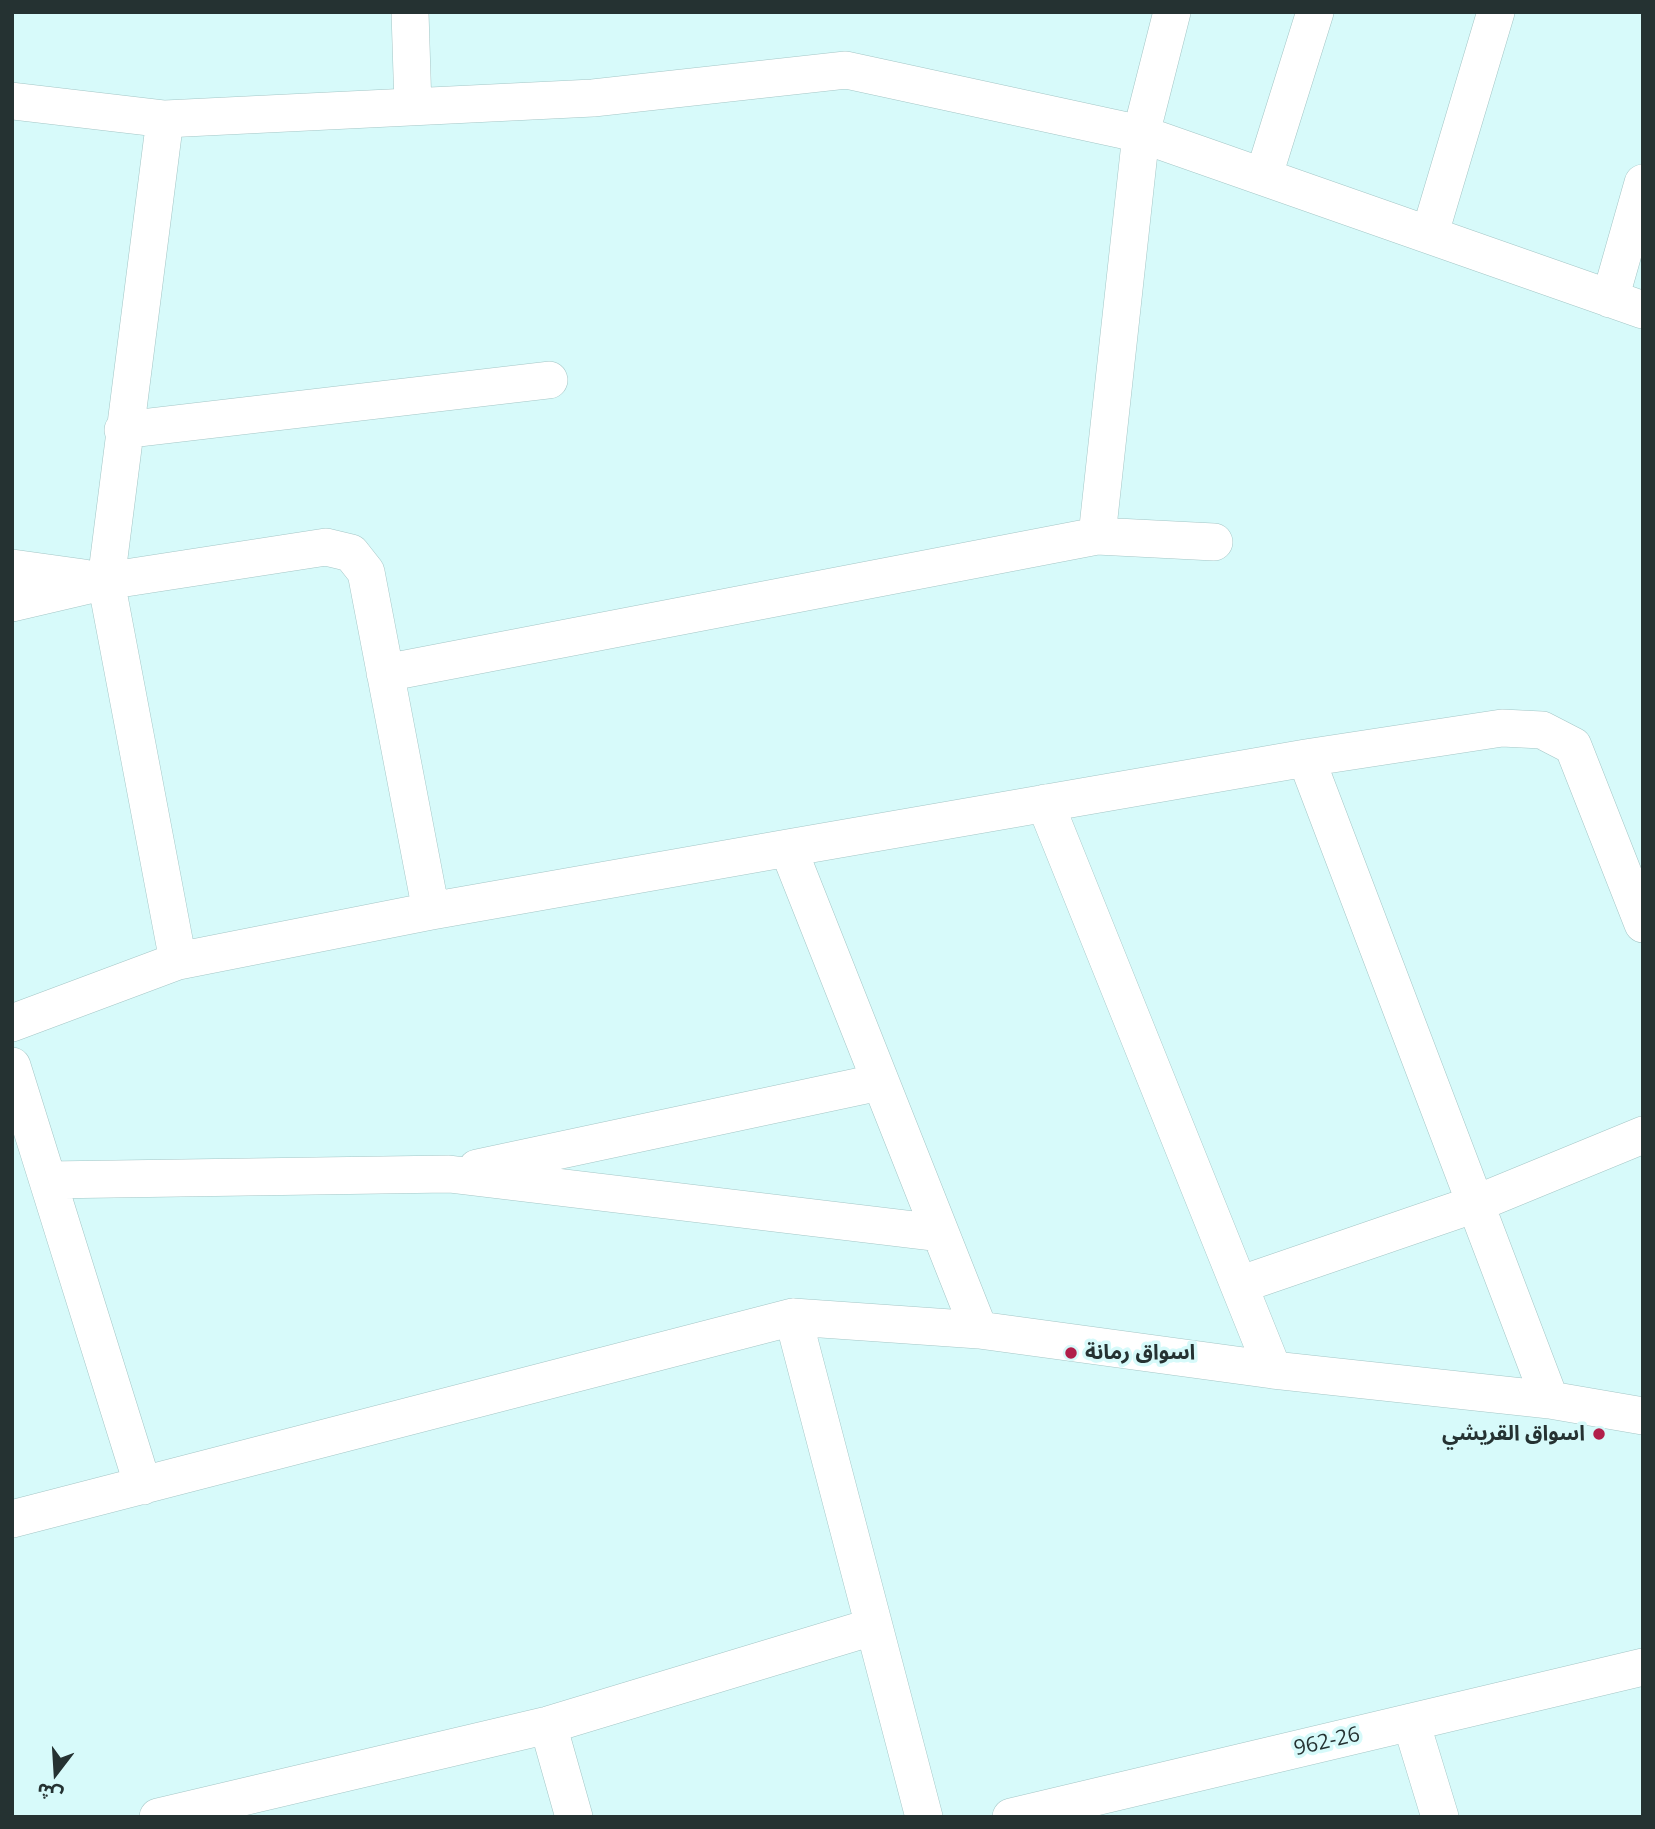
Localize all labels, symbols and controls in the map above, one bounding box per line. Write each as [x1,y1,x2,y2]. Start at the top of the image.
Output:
place label: اسواق رمانة [1085,1340,1195,1366]
marker: اسواق رمانة [1063,1345,1079,1361]
place label: اسواق القريشي [1442,1421,1585,1447]
marker: اسواق القريشي [1591,1426,1607,1442]
street label: 962-26 [1292,1722,1362,1762]
north arrow [21,1738,91,1808]
text: ش [34,1777,66,1809]

